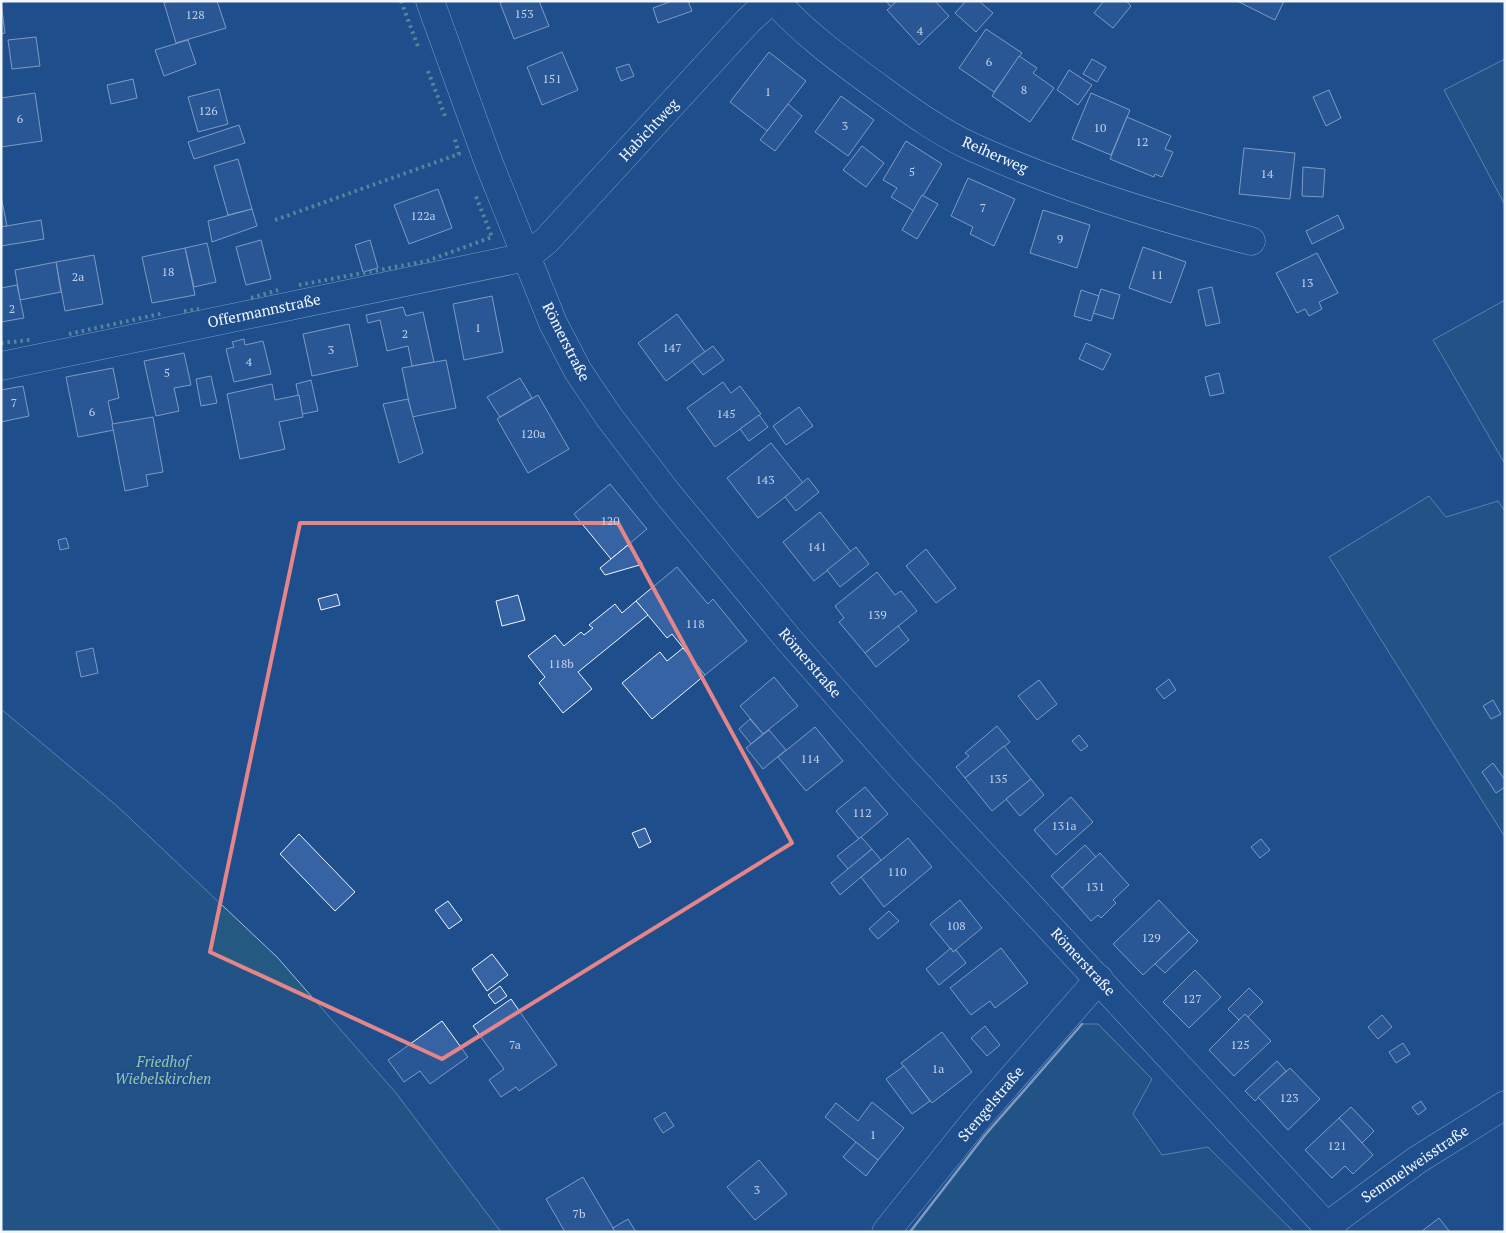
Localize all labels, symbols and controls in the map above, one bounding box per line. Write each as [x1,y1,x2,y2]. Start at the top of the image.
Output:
house number: 153 [514,6,534,21]
house number: 128 [185,7,205,22]
house number: 4 [917,23,924,38]
house number: 6 [986,54,993,69]
house number: 151 [542,71,562,86]
house number: 8 [1021,82,1027,97]
house number: 1 [765,84,771,99]
street label: Habichtweg [614,93,683,165]
house number: 126 [198,103,218,118]
house number: 6 [17,111,24,126]
house number: 3 [842,118,848,133]
house number: 10 [1094,120,1106,135]
street label: Reiherweg [959,131,1032,178]
house number: 12 [1136,134,1148,149]
house number: 5 [909,164,915,179]
house number: 14 [1261,166,1274,181]
house number: 7 [980,200,986,215]
house number: 122a [410,208,436,223]
house number: 9 [1057,231,1063,246]
house number: 18 [162,264,174,279]
house number: 11 [1151,267,1163,282]
house number: 2a [72,269,84,284]
house number: 13 [1301,275,1313,290]
street label: Offermannstraße [205,288,322,332]
street label: Römerstraße [538,299,595,385]
house number: 2 [9,301,15,316]
house number: 1 [475,320,481,335]
house number: 2 [402,326,408,341]
house number: 147 [662,340,682,355]
house number: 3 [328,342,334,357]
house number: 4 [246,354,253,369]
house number: 5 [164,365,170,380]
house number: 7 [11,395,17,410]
house number: 6 [89,404,96,419]
house number: 145 [716,406,736,421]
house number: 120a [520,426,546,441]
house number: 143 [755,472,775,487]
house number: 120 [600,513,620,528]
house number: 141 [807,539,827,554]
house number: 139 [867,607,887,622]
house number: 118 [685,616,705,631]
street label: Römerstraße [775,623,847,701]
house number: 118b [548,656,574,671]
house number: 114 [800,751,820,766]
house number: 135 [988,771,1008,786]
house number: 112 [852,805,872,820]
house number: 131a [1051,818,1077,833]
house number: 110 [887,864,907,879]
house number: 131 [1085,879,1105,894]
house number: 108 [946,918,966,933]
street label: Römerstraße [1047,923,1120,1000]
house number: 129 [1141,930,1161,945]
house number: 127 [1182,991,1202,1006]
house number: 7a [509,1037,521,1052]
house number: 125 [1230,1037,1250,1052]
park label: Friedhof Wiebelskirchen [115,1051,211,1088]
house number: 1a [932,1061,944,1076]
street label: Stengelstraße [953,1061,1028,1145]
house number: 123 [1279,1090,1299,1105]
street label: Semmelweisstraße [1357,1120,1472,1207]
house number: 1 [870,1127,876,1142]
house number: 121 [1327,1138,1347,1153]
house number: 3 [754,1182,760,1197]
house number: 7b [573,1206,586,1221]

